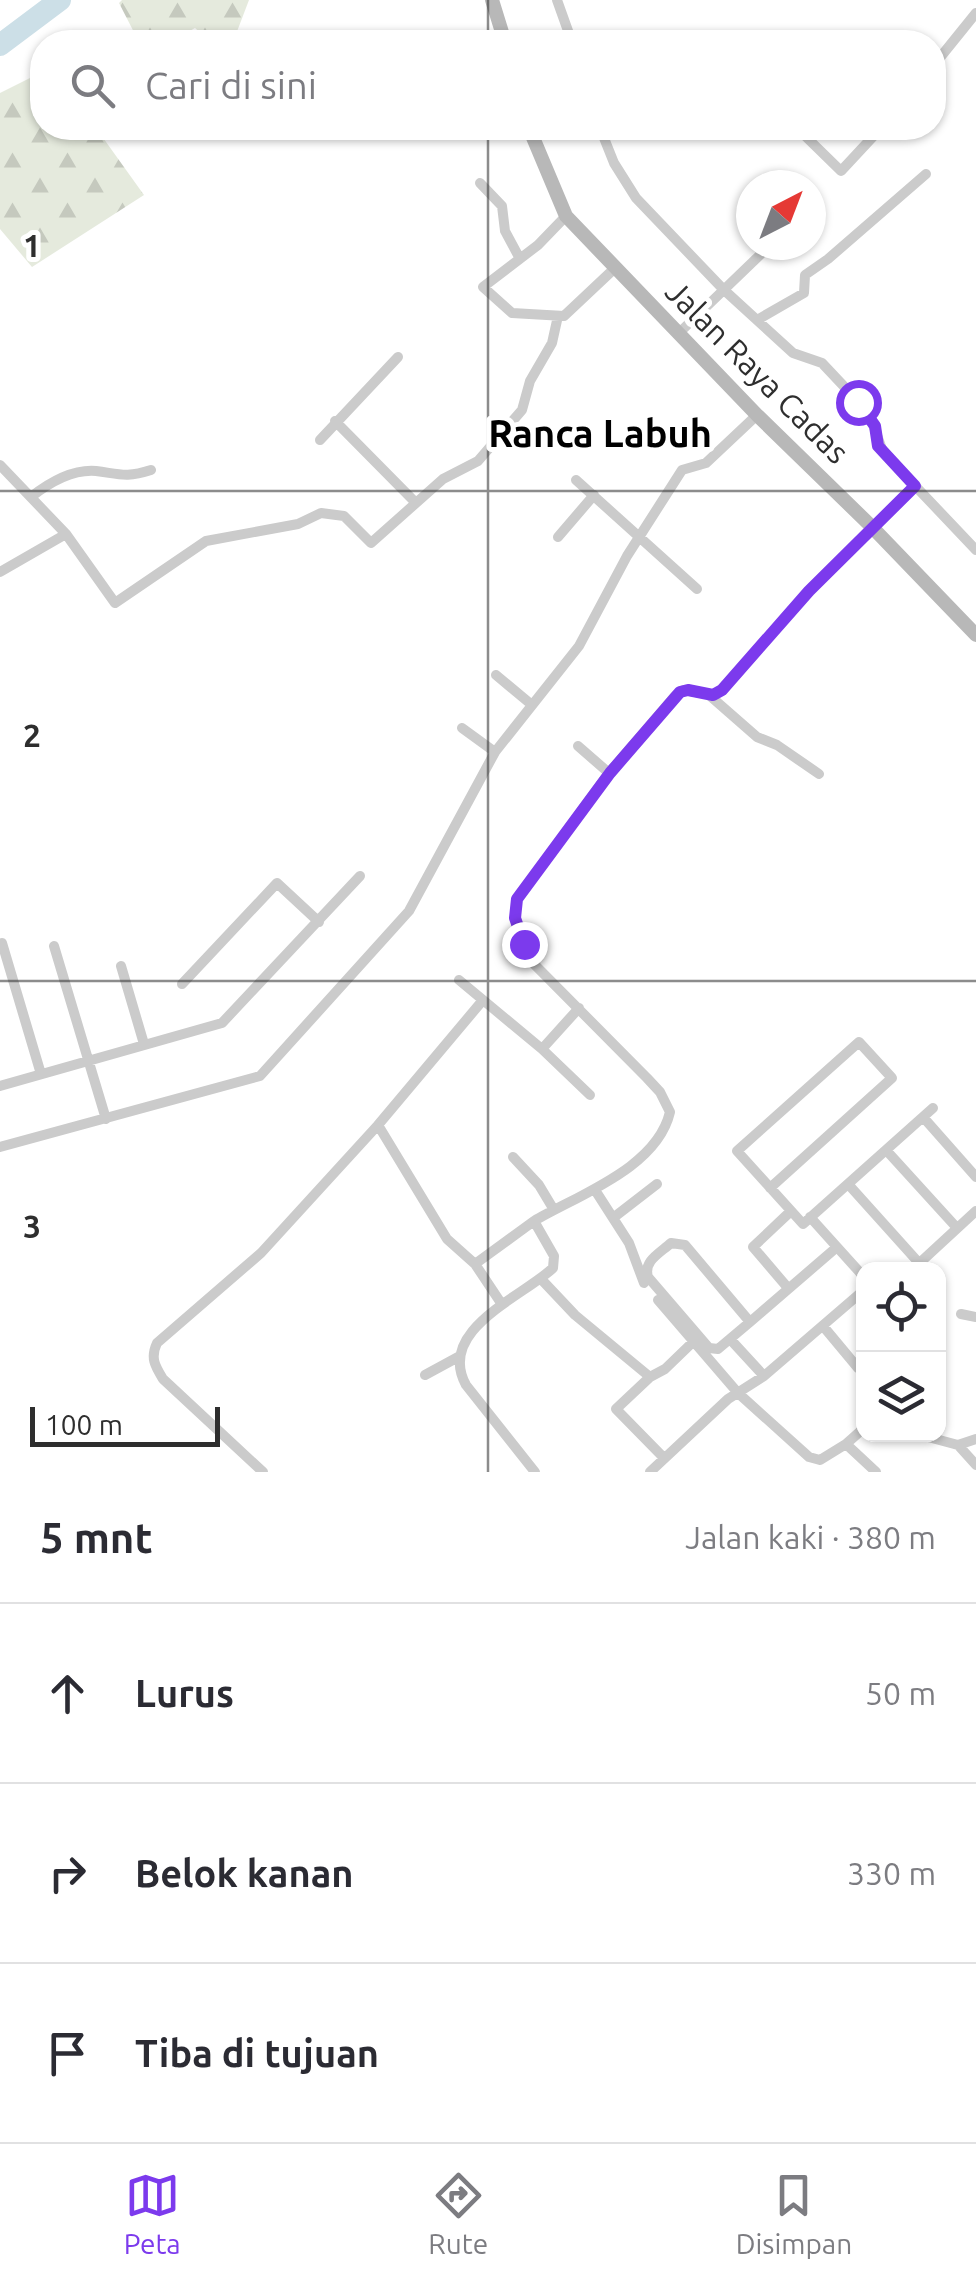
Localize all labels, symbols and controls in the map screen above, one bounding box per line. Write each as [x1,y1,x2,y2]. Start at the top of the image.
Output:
search box [30,30,946,140]
icon: search [65,58,120,113]
text: Cari di sini [145,64,317,106]
north arrow [736,170,826,260]
text: 1 [23,227,41,263]
street label: Jalan Raya Cadas [659,273,856,470]
route start [836,380,882,426]
district label: Ranca Labuh [488,412,712,454]
text: 2 [23,717,41,753]
route end [502,922,548,968]
text: 3 [23,1208,41,1244]
map controls [856,1262,946,1442]
button: locate [856,1262,946,1352]
button: layers [856,1352,946,1442]
scale bar [30,1402,220,1446]
text: 100 m [45,1409,123,1440]
text: 5 mnt [40,1514,153,1561]
text: Jalan kaki · 380 m [685,1519,936,1555]
icon: ahead [40,1666,95,1721]
text: Lurus [135,1672,234,1714]
text: 50 m [865,1675,936,1711]
icon: right [40,1846,95,1901]
text: Belok kanan [135,1852,354,1894]
text: 330 m [847,1855,936,1891]
icon: arrive [40,2026,95,2081]
text: Tiba di tujuan [135,2032,379,2074]
tab: Peta [124,2168,181,2259]
tab: Rute [428,2168,488,2259]
tab: Disimpan [736,2168,852,2259]

